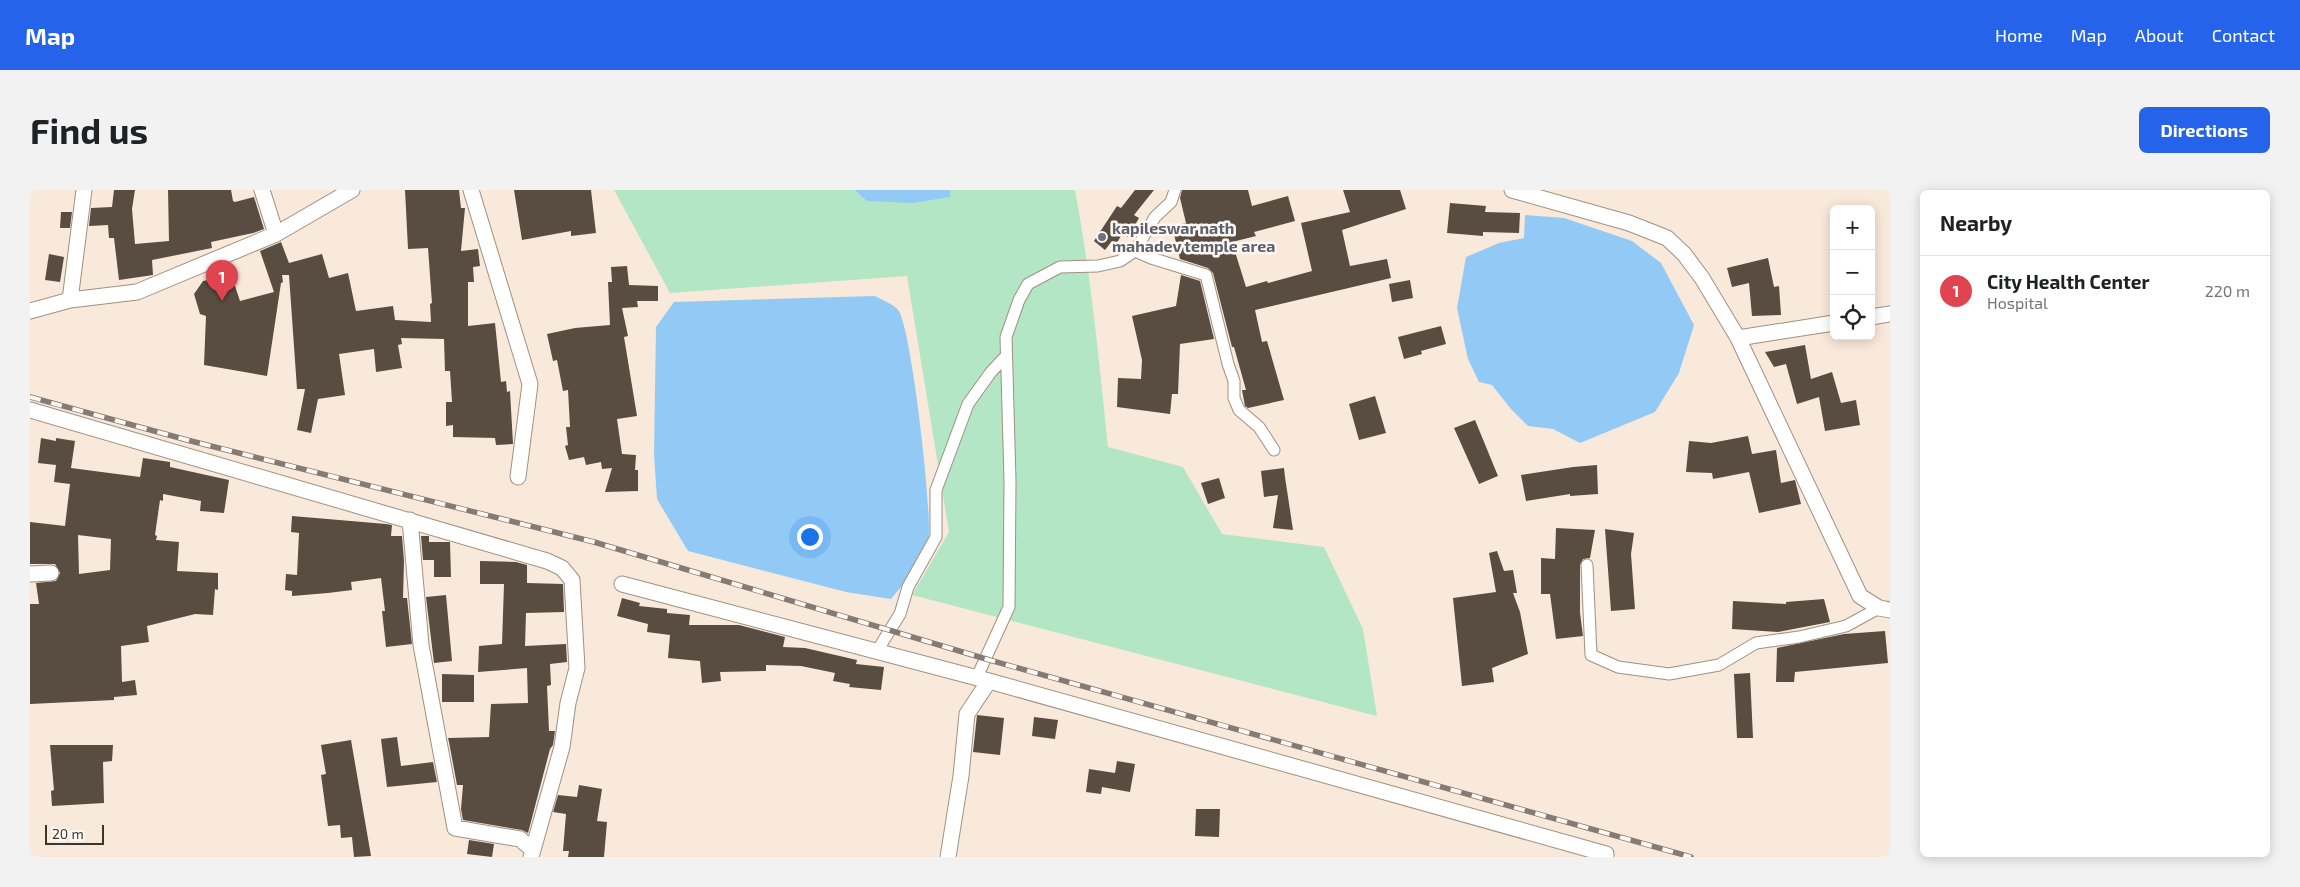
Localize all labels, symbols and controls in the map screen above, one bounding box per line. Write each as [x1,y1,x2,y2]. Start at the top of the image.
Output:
text: Map [25,21,75,50]
text: Home [1995,24,2043,46]
text: Map [2071,24,2107,46]
text: About [2135,24,2184,46]
text: Contact [2212,24,2275,46]
button: Directions [2139,107,2270,153]
text: Find us [30,109,148,151]
map controls [1830,205,1875,340]
button: + [1830,205,1875,250]
text: Nearby [1940,210,2012,235]
place label: kapileswar nath mahadev temple area [1112,218,1275,255]
marker: kapileswar nath mahadev temple area [1096,231,1108,243]
button: − [1830,250,1875,295]
pin: 1 [206,260,238,301]
text: City Health Center [1987,270,2150,293]
text: 1 [1953,281,1959,300]
text: 220 m [2205,281,2250,300]
text: Hospital [1987,293,2048,312]
button: locate [1830,295,1875,340]
your location [797,524,823,550]
scale bar [45,822,104,845]
text: 20 m [52,825,84,842]

